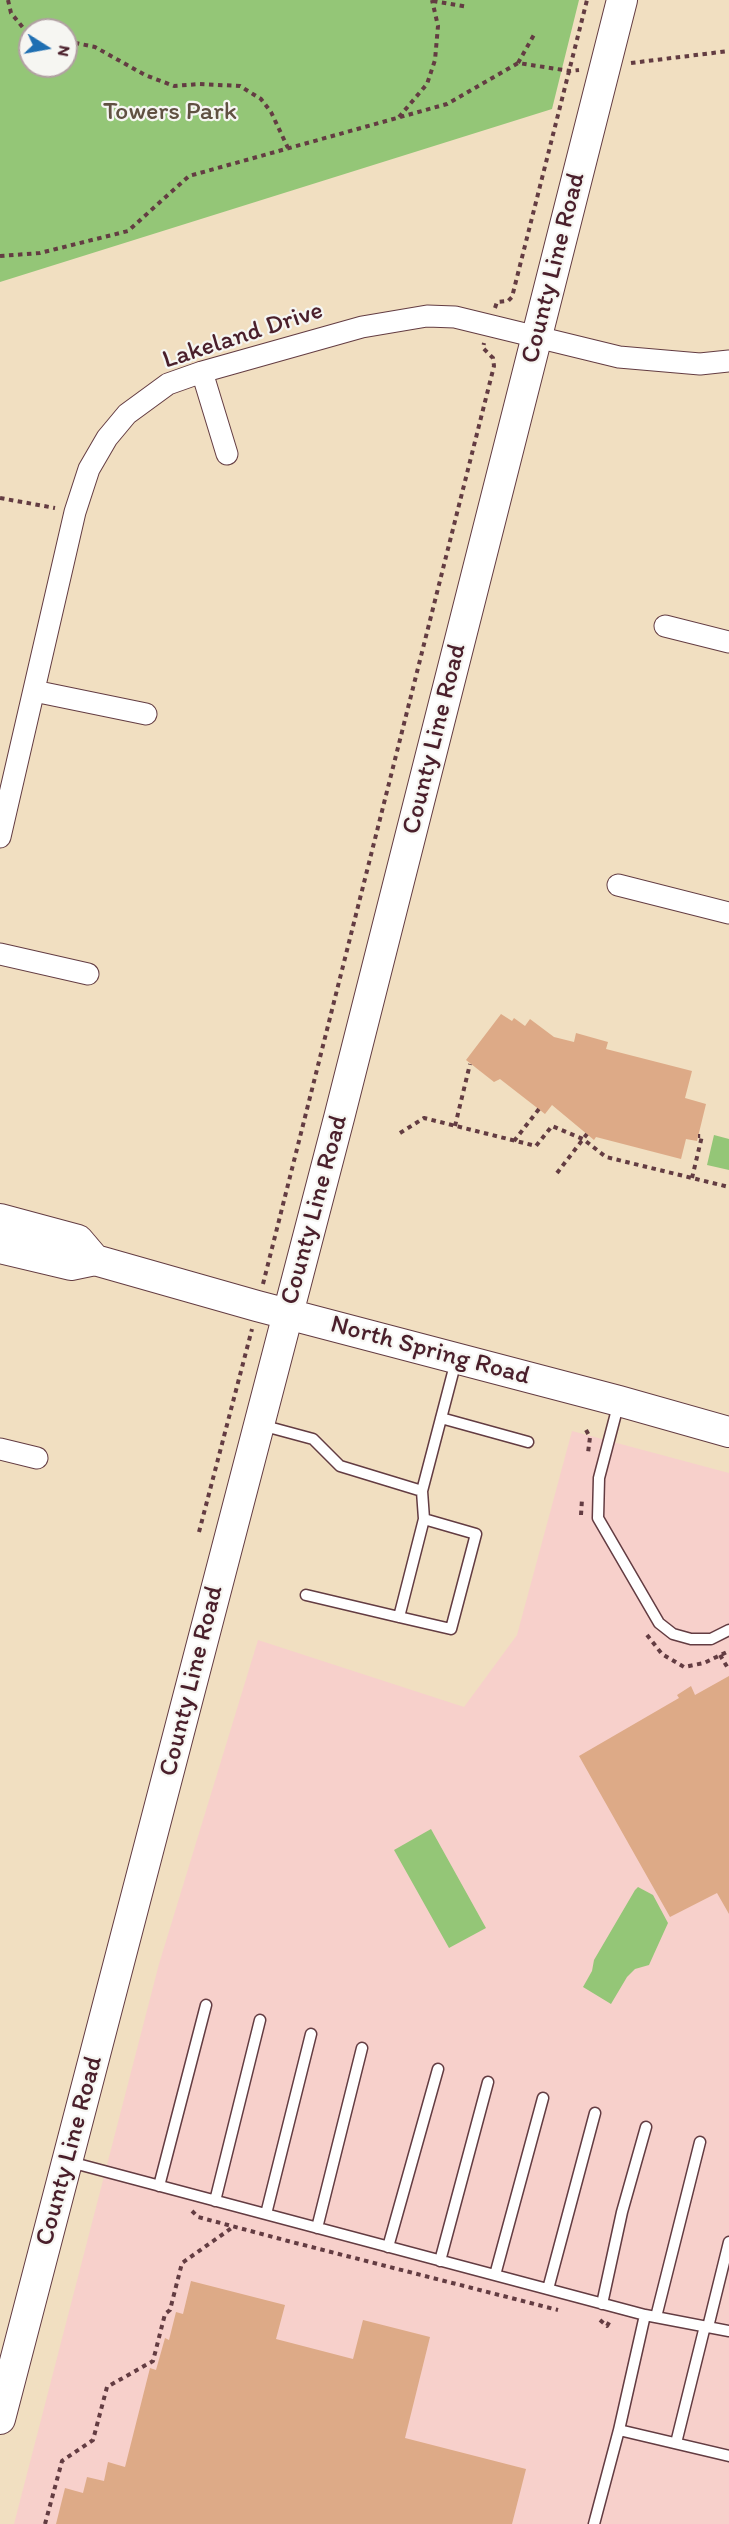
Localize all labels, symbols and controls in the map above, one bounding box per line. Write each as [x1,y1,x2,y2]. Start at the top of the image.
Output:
north arrow [18,18,78,78]
text: N [54,44,75,58]
park label: Towers Park [103,96,237,128]
street label: County Line Road [515,169,593,367]
street label: Lakeland Drive [159,295,327,377]
street label: County Line Road [396,640,474,838]
street label: County Line Road [275,1112,355,1308]
street label: North Spring Road [327,1309,533,1393]
street label: County Line Road [153,1582,231,1780]
street label: County Line Road [30,2053,110,2249]

